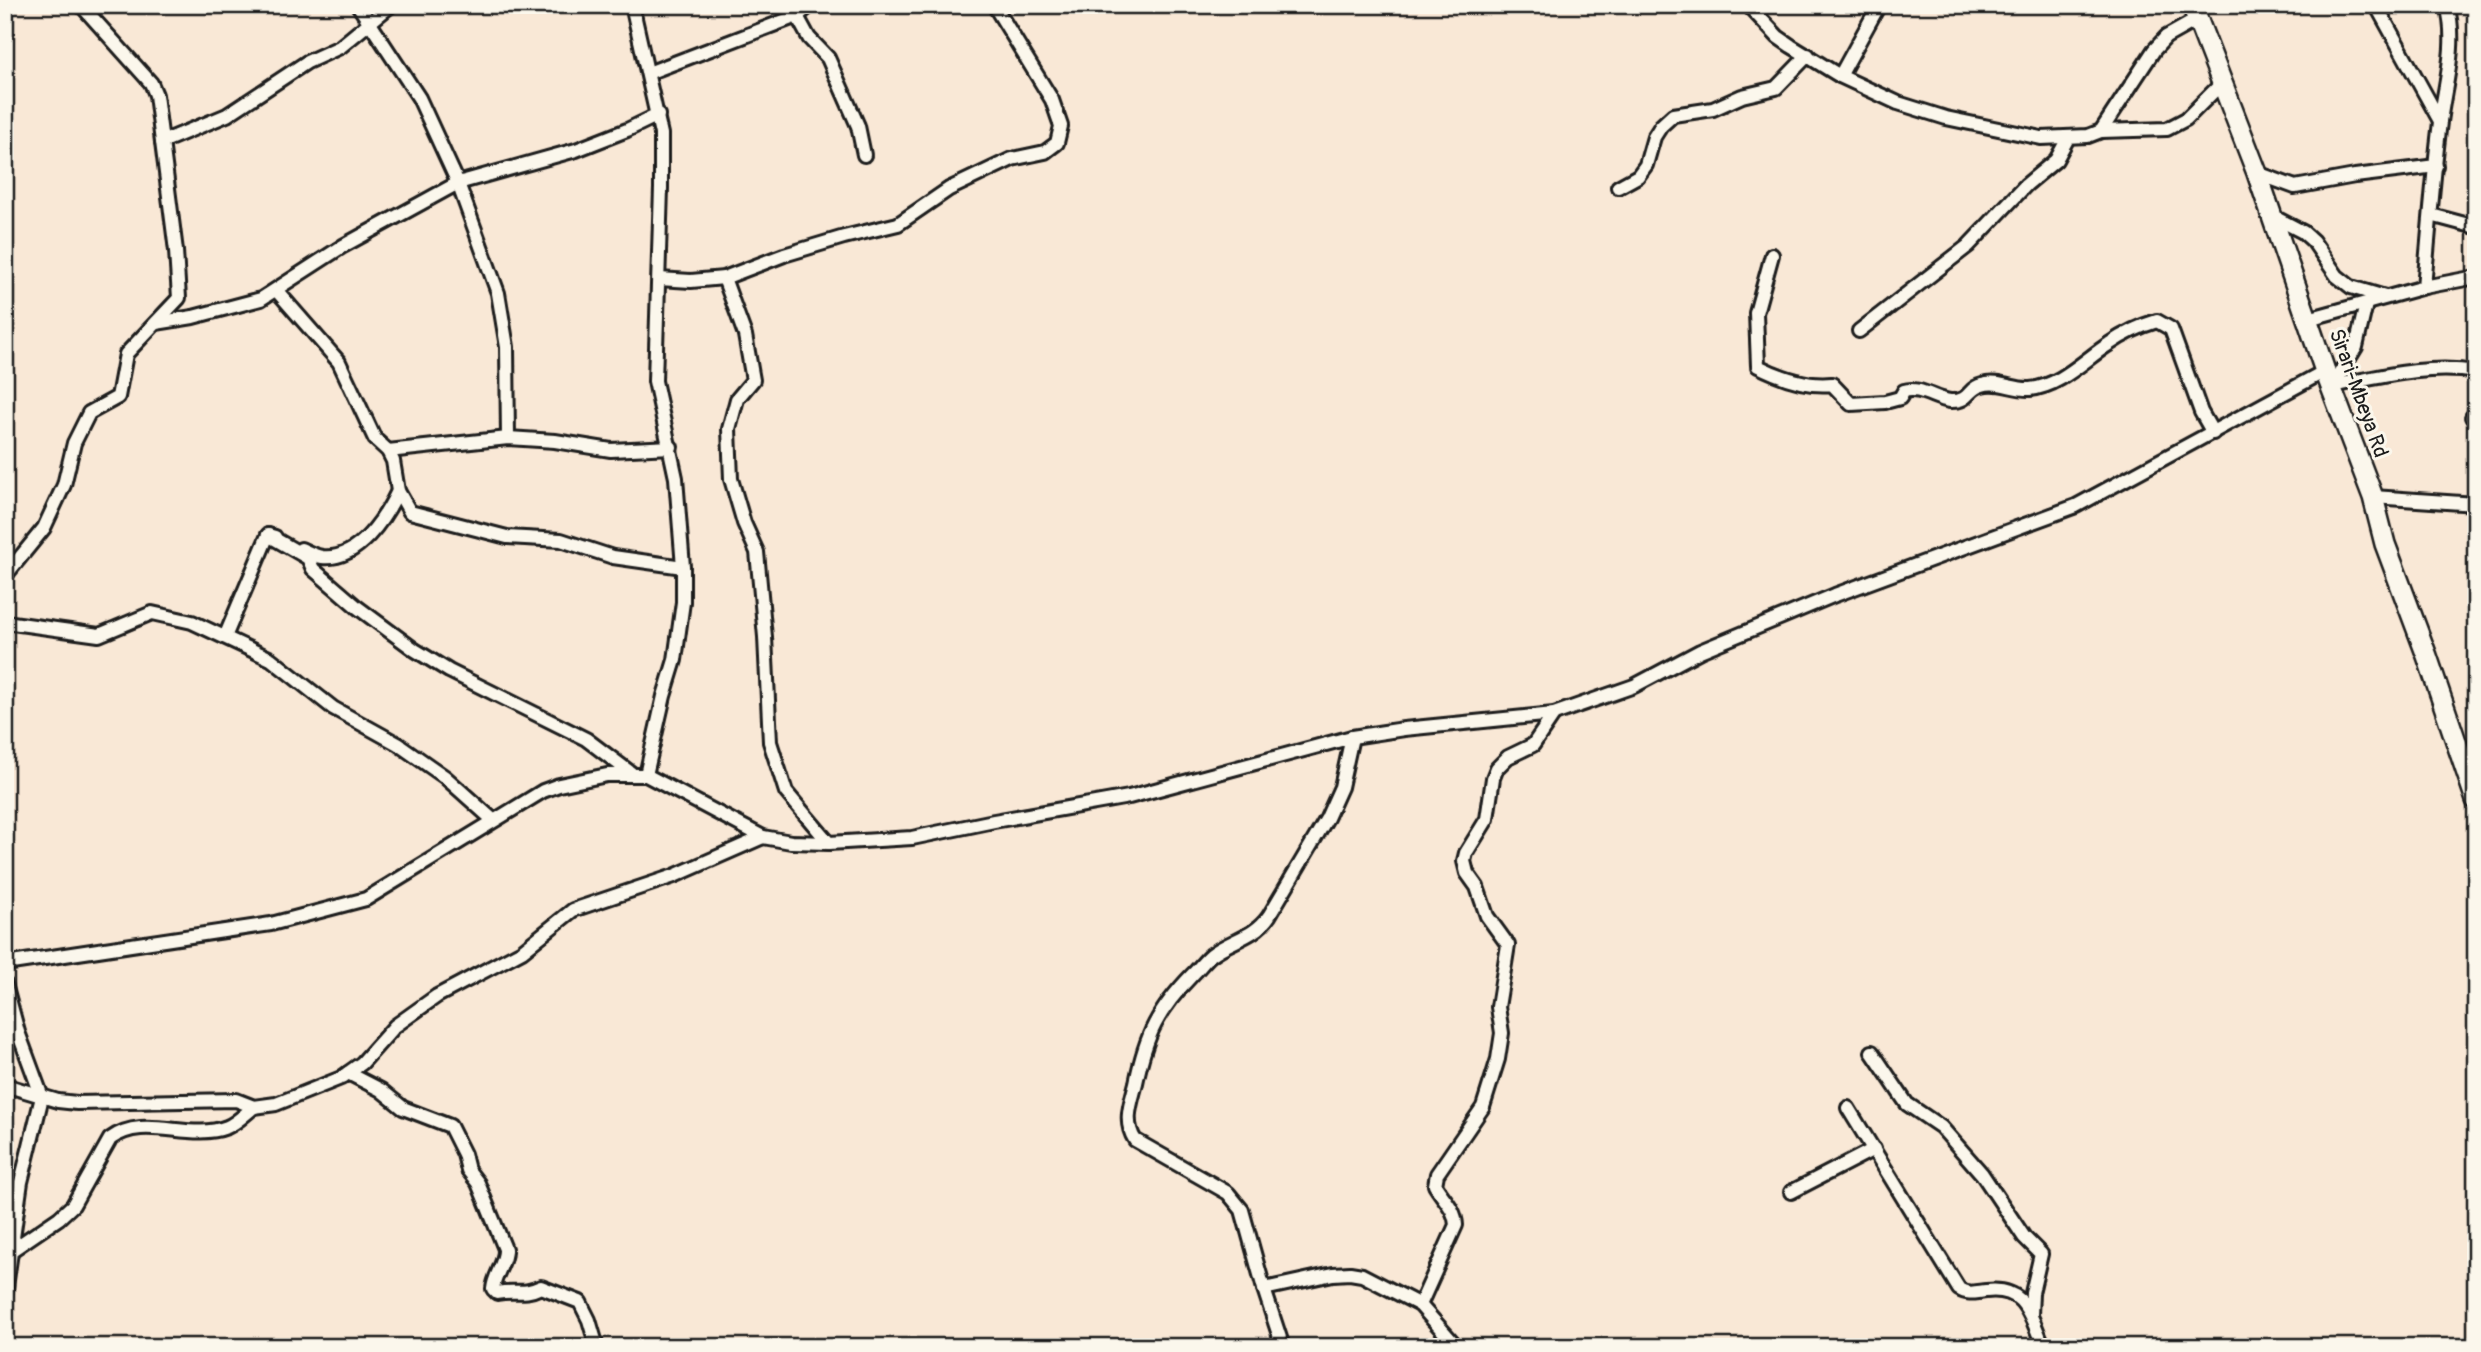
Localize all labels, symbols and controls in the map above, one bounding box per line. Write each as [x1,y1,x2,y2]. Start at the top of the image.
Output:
street label: Sirari-Mbeya Rd [2323,325,2394,461]

